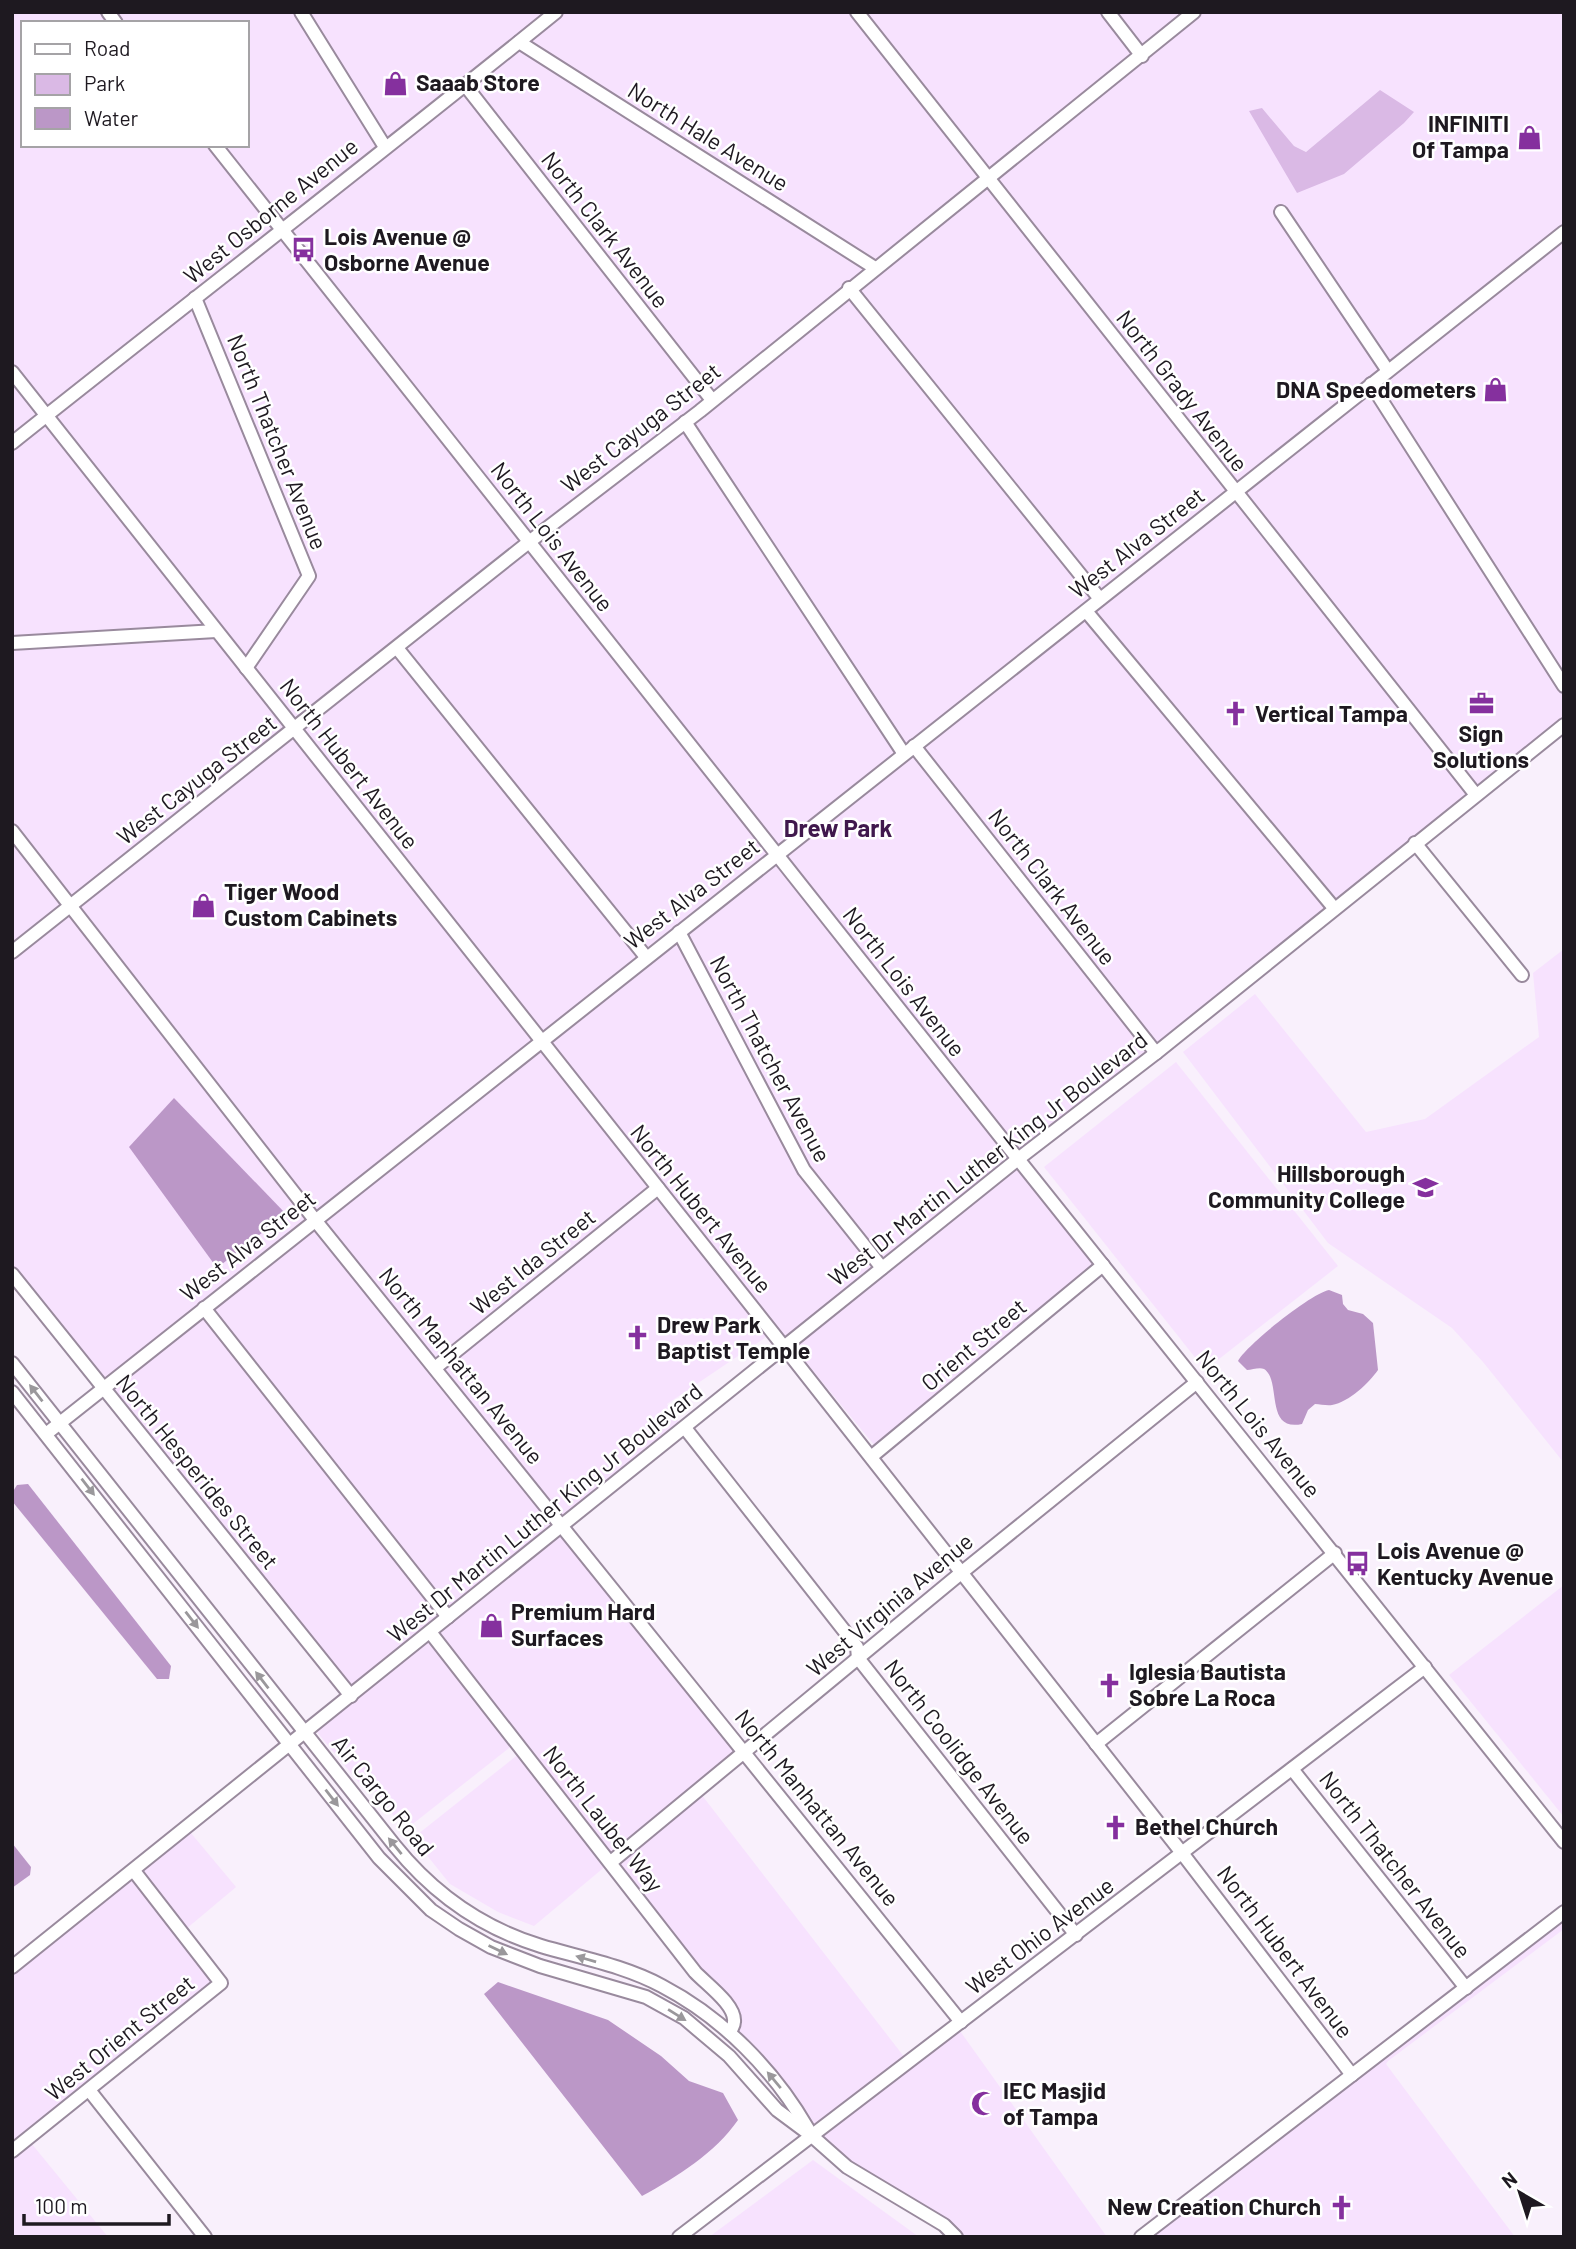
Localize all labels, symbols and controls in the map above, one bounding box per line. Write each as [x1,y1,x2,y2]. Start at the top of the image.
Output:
legend [21,21,248,147]
text: Road [84,35,130,60]
place label: Saaab Store [416,68,540,96]
shop icon: Saaab Store [382,69,410,97]
text: Park [84,70,125,95]
street label: North Hale Avenue [623,75,794,197]
text: Water [84,105,139,130]
place label: INFINITI Of Tampa [1412,109,1509,163]
shop icon: INFINITI Of Tampa [1515,123,1543,151]
street label: West Osborne Avenue [178,131,363,289]
street label: North Clark Avenue [536,146,676,313]
place label: Lois Avenue @ Osborne Avenue [324,222,490,276]
bus stop icon: Lois Avenue @ Osborne Avenue [290,236,318,264]
street label: North Grady Avenue [1111,304,1255,477]
street label: North Thatcher Avenue [222,330,334,553]
street label: West Cayuga Street [555,356,726,498]
place label: DNA Speedometers [1276,375,1476,403]
shop icon: DNA Speedometers [1482,376,1510,404]
street label: North Lois Avenue [486,456,620,617]
street label: West Alva Street [1063,481,1210,604]
street label: North Hubert Avenue [274,672,425,854]
office icon: Sign Solutions [1467,690,1495,718]
place label: Vertical Tampa [1255,699,1408,727]
church icon: Vertical Tampa [1221,700,1249,728]
street label: West Cayuga Street [111,708,282,850]
place label: Sign Solutions [1433,719,1529,773]
street label: North Clark Avenue [983,803,1123,970]
district label: Drew Park [784,813,892,842]
street label: West Alva Street [618,832,765,955]
place label: Tiger Wood Custom Cabinets [224,877,397,931]
shop icon: Tiger Wood Custom Cabinets [190,891,218,919]
street label: North Lois Avenue [838,901,972,1062]
street label: North Thatcher Avenue [705,950,837,1167]
street label: West Dr Martin Luther King Jr Boulevard [822,1025,1152,1291]
street label: North Hubert Avenue [625,1118,778,1298]
place label: Hillsborough Community College [1208,1159,1405,1213]
school or university icon: Hillsborough Community College [1411,1173,1439,1201]
street label: West Alva Street [174,1184,321,1307]
street label: West Ida Street [464,1202,601,1320]
street label: North Manhattan Avenue [374,1261,550,1470]
street label: Orient Street [915,1292,1032,1396]
place label: Drew Park Baptist Temple [657,1310,810,1364]
church icon: Drew Park Baptist Temple [623,1324,651,1352]
street label: North Lois Avenue [1191,1344,1327,1503]
street label: North Hesperides Street [111,1368,285,1574]
street label: West Dr Martin Luther King Jr Boulevard [381,1376,707,1648]
one-way arrow [28,1385,43,1403]
one-way arrow [80,1478,95,1496]
street label: West Virginia Avenue [800,1526,978,1682]
place label: Lois Avenue @ Kentucky Avenue [1377,1536,1553,1590]
bus stop icon: Lois Avenue @ Kentucky Avenue [1343,1550,1371,1578]
place label: Premium Hard Surfaces [511,1597,655,1651]
one-way arrow [184,1611,199,1628]
shop icon: Premium Hard Surfaces [477,1611,505,1639]
street label: North Coolidge Avenue [879,1653,1041,1849]
place label: Iglesia Bautista Sobre La Roca [1129,1657,1286,1711]
one-way arrow [255,1671,270,1689]
church icon: Iglesia Bautista Sobre La Roca [1095,1671,1123,1699]
street label: North Manhattan Avenue [730,1703,906,1912]
street label: Air Cargo Road [327,1730,441,1861]
street label: North Lauber Way [538,1740,670,1898]
street label: North Thatcher Avenue [1314,1765,1478,1964]
one-way arrow [325,1789,340,1807]
place label: Bethel Church [1135,1812,1278,1840]
church icon: Bethel Church [1101,1813,1129,1841]
one-way arrow [387,1837,402,1855]
street label: North Hubert Avenue [1212,1860,1360,2043]
street label: West Ohio Avenue [960,1870,1119,2000]
one-way arrow [488,1944,508,1956]
one-way arrow [576,1953,597,1963]
street label: West Orient Street [39,1968,200,2106]
one-way arrow [667,2008,687,2021]
one-way arrow [767,2071,782,2088]
place label: IEC Masjid of Tampa [1003,2076,1106,2130]
mosque icon: IEC Masjid of Tampa [969,2090,997,2118]
north arrow [1485,2158,1555,2228]
text: N [1497,2166,1521,2192]
scale bar [24,2182,170,2226]
place label: New Creation Church [1107,2192,1321,2220]
text: 100 m [35,2193,88,2218]
church icon: New Creation Church [1327,2193,1355,2221]

